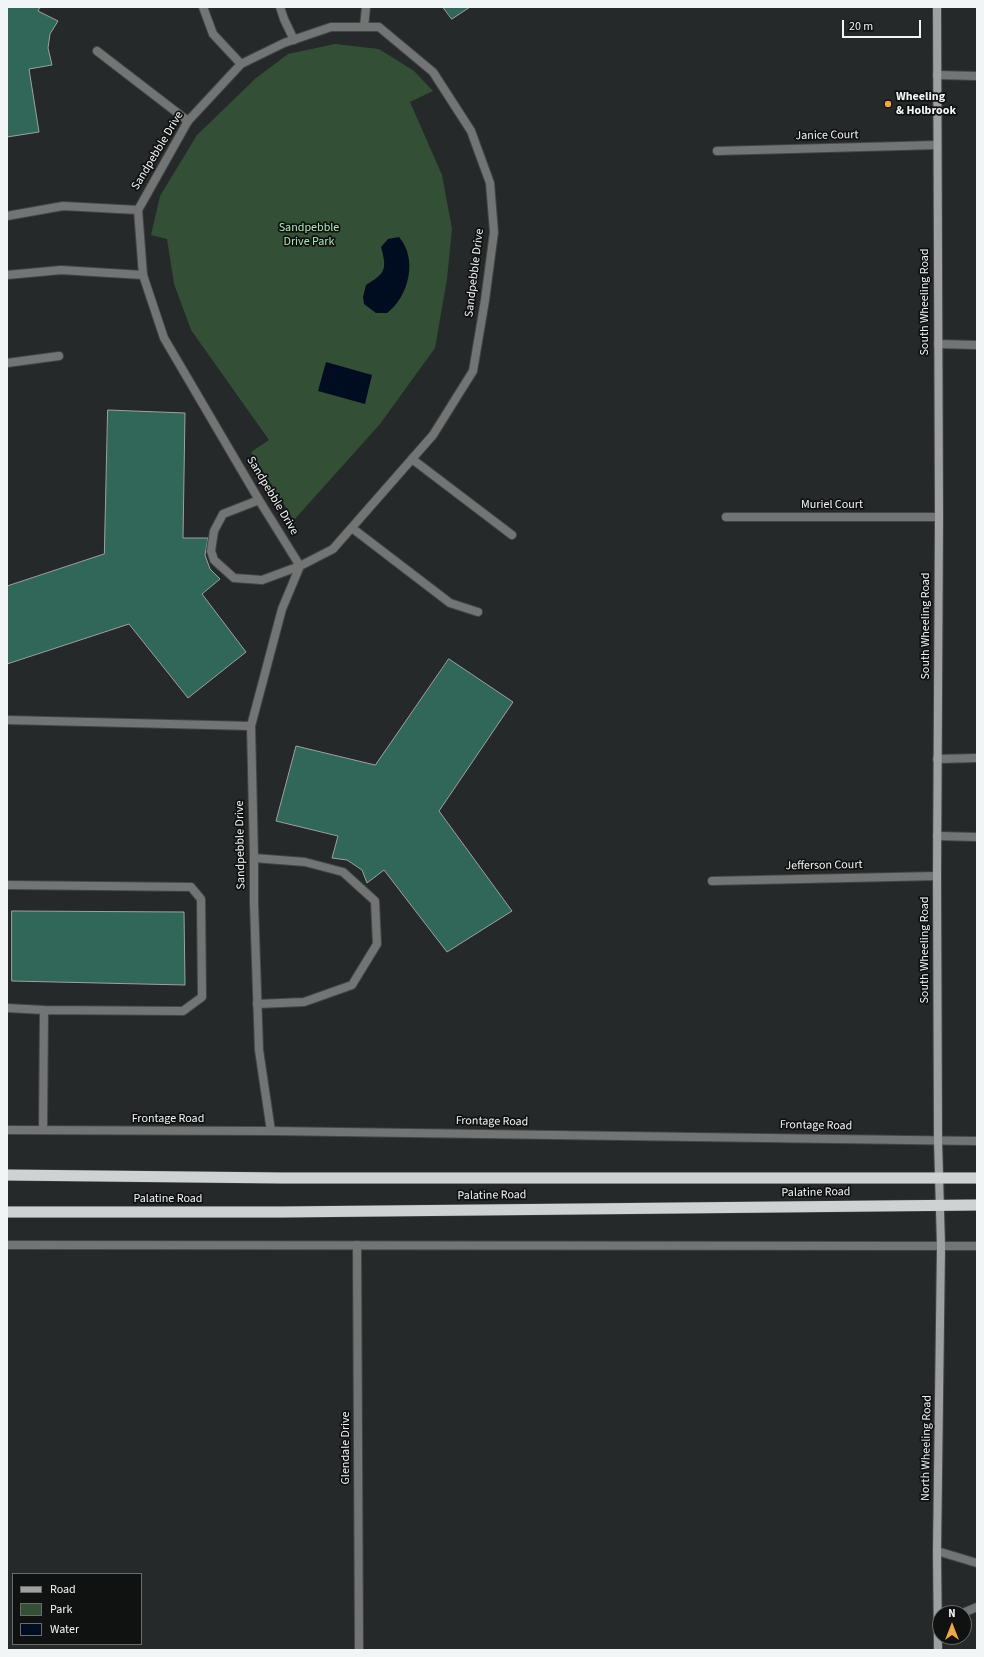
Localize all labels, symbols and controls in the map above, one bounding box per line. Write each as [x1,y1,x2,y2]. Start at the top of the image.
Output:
scale bar [844,12,923,38]
text: 20 m [849,18,873,35]
place label: Wheeling & Holbrook [896,90,956,118]
marker: Wheeling & Holbrook [883,99,893,109]
street label: Sandpebble Drive [129,109,187,193]
street label: Janice Court [795,128,859,144]
park label: Sandpebble Drive Park [279,221,339,249]
street label: Sandpebble Drive [462,228,488,318]
street label: South Wheeling Road [918,248,932,356]
street label: Sandpebble Drive [243,454,301,538]
street label: Muriel Court [801,498,863,512]
street label: South Wheeling Road [919,572,933,680]
street label: Sandpebble Drive [233,800,249,890]
street label: Jefferson Court [785,858,863,874]
street label: South Wheeling Road [918,896,932,1004]
street label: Frontage Road [132,1112,204,1126]
street label: Frontage Road [456,1114,528,1130]
street label: Frontage Road [780,1118,852,1134]
street label: Palatine Road [781,1185,851,1201]
street label: Palatine Road [457,1188,527,1204]
street label: Palatine Road [134,1192,202,1206]
street label: North Wheeling Road [919,1395,935,1501]
street label: Glendale Drive [339,1411,353,1485]
legend [12,1573,142,1645]
text: Road [50,1581,76,1598]
text: Park [50,1601,72,1618]
north arrow [932,1605,972,1645]
text: N [948,1606,956,1621]
text: Water [50,1621,79,1638]

